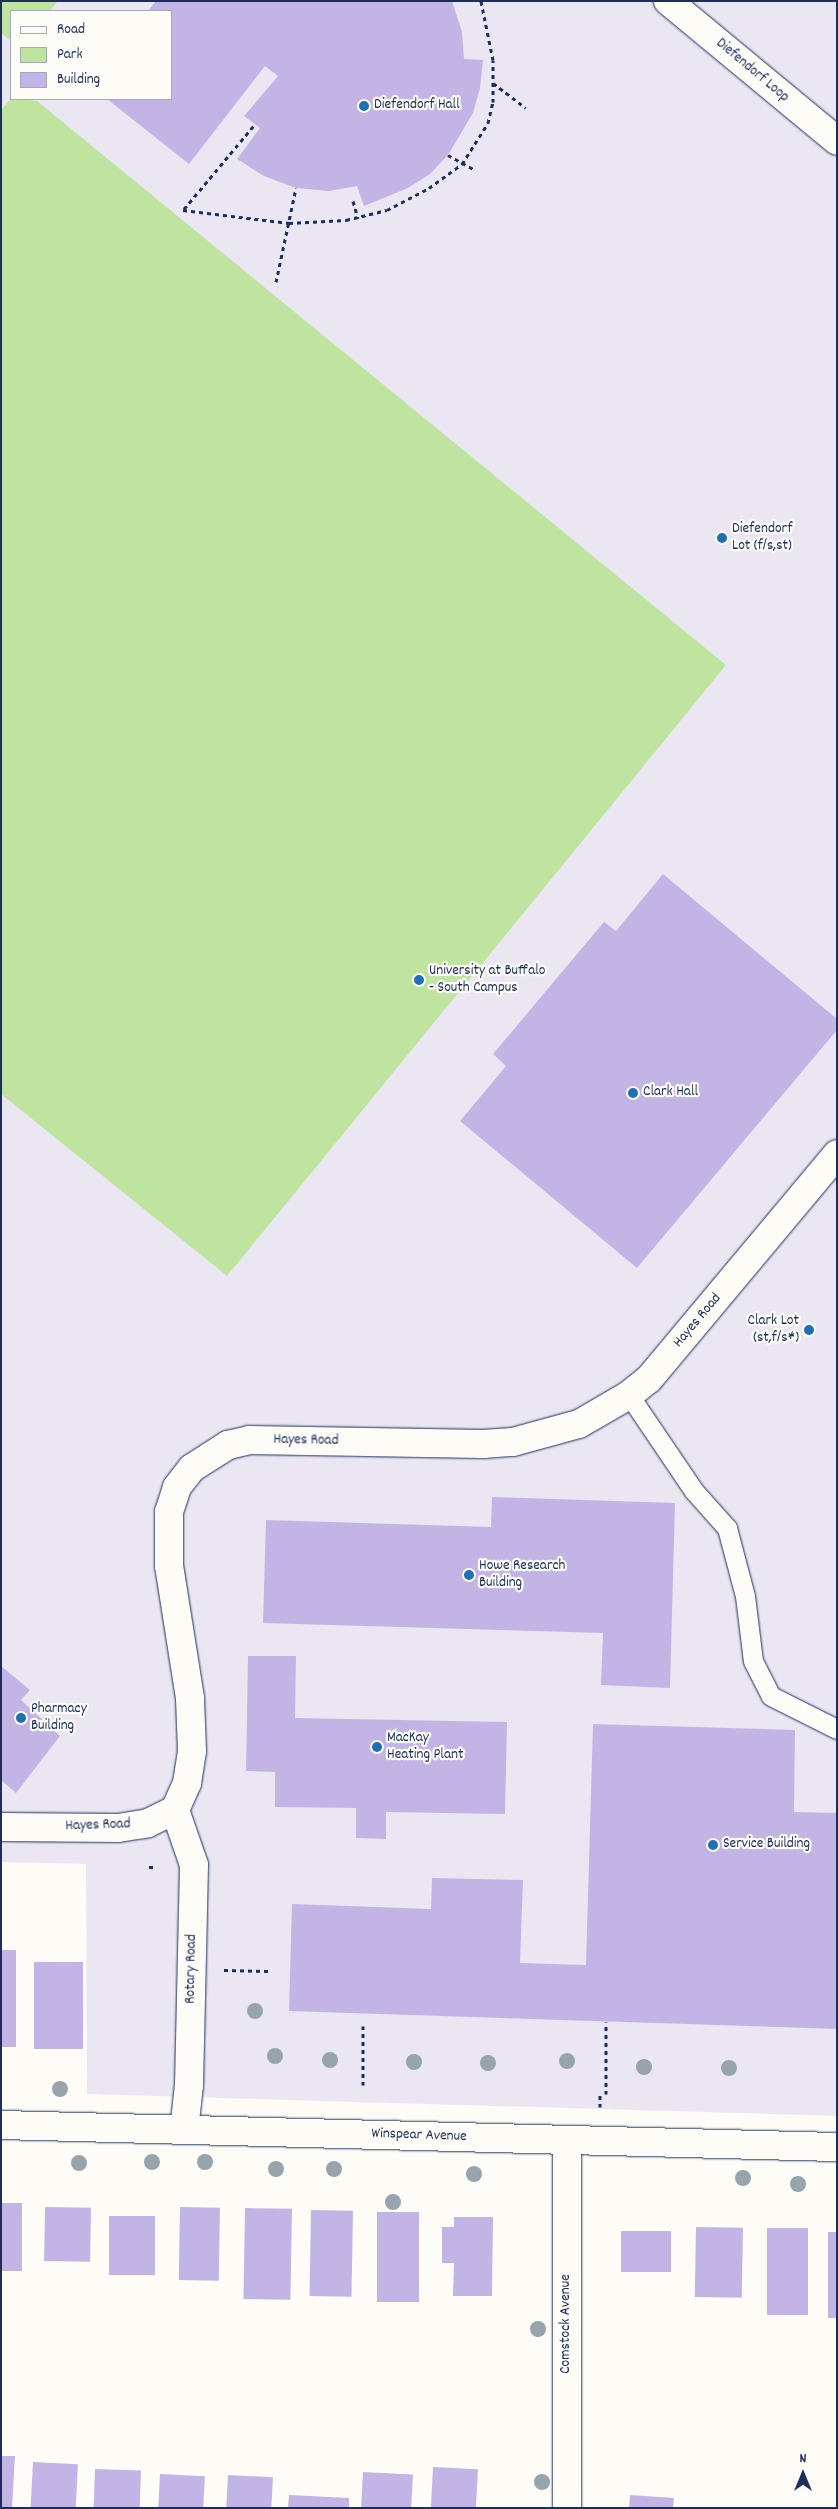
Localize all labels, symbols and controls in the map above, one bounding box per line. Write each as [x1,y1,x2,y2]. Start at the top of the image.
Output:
legend [10,10,172,100]
text: Road [57,19,85,41]
street label: Diefendorf Loop [712,35,792,107]
text: Park [57,44,83,66]
text: Building [57,69,100,91]
place label: Diefendorf Hall [374,97,460,115]
marker: Diefendorf Hall [358,100,370,112]
place label: Diefendorf Lot (f/s,st) [732,520,792,555]
marker: Diefendorf Lot (f/s,st) [716,532,728,544]
place label: University at Buffalo - South Campus [429,962,545,997]
marker: University at Buffalo - South Campus [413,974,425,986]
place label: Clark Hall [643,1084,698,1102]
marker: Clark Hall [627,1087,639,1099]
street label: Hayes Road [670,1290,726,1352]
place label: Clark Lot (st,f/s*) [747,1312,799,1347]
marker: Clark Lot (st,f/s*) [803,1324,815,1336]
street label: Hayes Road [273,1431,339,1451]
place label: Howe Research Building [479,1557,565,1592]
marker: Howe Research Building [463,1569,475,1581]
place label: Pharmacy Building [31,1700,87,1735]
marker: Pharmacy Building [15,1712,27,1724]
place label: MacKay Heating Plant [387,1729,463,1764]
marker: MacKay Heating Plant [371,1741,383,1753]
street label: Hayes Road [65,1816,131,1836]
place label: Service Building [723,1836,810,1854]
marker: Service Building [707,1839,719,1851]
street label: Rotary Road [182,1934,202,2004]
street label: Winspear Avenue [371,2125,467,2147]
street label: Comstock Avenue [558,2274,576,2374]
north arrow [778,2449,828,2499]
text: N [800,2449,806,2469]

